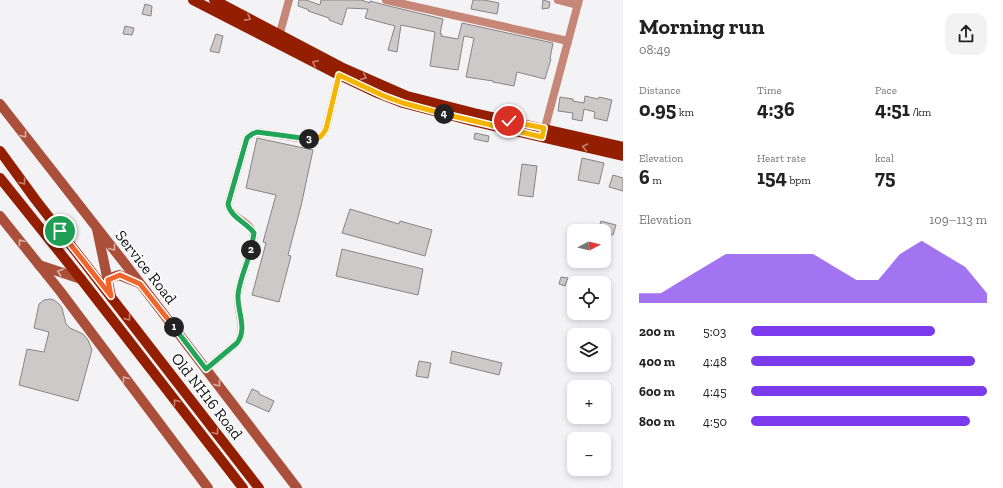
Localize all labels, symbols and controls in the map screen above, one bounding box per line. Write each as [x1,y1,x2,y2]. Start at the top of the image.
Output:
text: Morning run [639,13,765,40]
button: share [945,13,987,55]
one-way arrow [244,14,251,21]
text: 08:49 [639,42,670,57]
one-way arrow [312,60,319,68]
one-way arrow [359,72,367,80]
text: Distance [639,84,681,97]
text: Time [757,84,782,97]
text: Pace [875,84,897,97]
text: 0.95 [639,97,676,121]
text: 4:36 [757,97,795,121]
text: 4:51 [875,97,910,121]
pin: 4 [434,104,454,124]
pin [492,104,526,138]
text: km [676,106,694,119]
text: /km [910,106,931,119]
text: 4 [441,107,447,120]
icon: check [498,110,520,132]
pin: 3 [299,129,319,149]
one-way arrow [19,130,26,137]
text: 3 [306,132,312,145]
one-way arrow [582,143,588,151]
text: Elevation [639,152,683,165]
text: Heart rate [757,152,806,165]
text: kcal [875,152,894,165]
text: 6 [639,165,650,189]
text: 154 [757,165,787,189]
text: 75 [875,165,895,189]
text: m [650,174,662,187]
text: bpm [787,174,811,187]
one-way arrow [18,178,26,185]
text: Elevation [639,212,691,227]
text: 109–113 m [929,212,987,227]
pin [43,214,77,248]
icon: arrive [49,220,71,242]
north arrow [567,224,611,268]
map controls [567,224,611,476]
street label: Service Road [111,226,181,308]
one-way arrow [18,240,25,247]
pin: 2 [241,240,261,260]
text: 2 [248,243,254,256]
one-way arrow [108,244,115,251]
one-way arrow [56,268,63,277]
button: locate [567,276,611,320]
one-way arrow [123,314,130,321]
pin: 1 [164,317,184,337]
text: 1 [172,320,176,333]
text: 200 m [639,324,675,339]
text: 5:03 [703,324,726,339]
button: layers [567,328,611,372]
street label: Old NH16 Road [167,349,247,443]
text: 400 m [639,354,675,369]
text: 4:48 [703,354,727,369]
one-way arrow [123,376,130,383]
one-way arrow [213,380,220,387]
button: + [567,380,611,424]
text: 600 m [639,384,675,399]
text: 4:45 [703,384,727,399]
one-way arrow [174,399,181,406]
text: 800 m [639,414,675,429]
text: 4:50 [703,414,727,429]
one-way arrow [211,428,218,435]
button: − [567,432,611,476]

